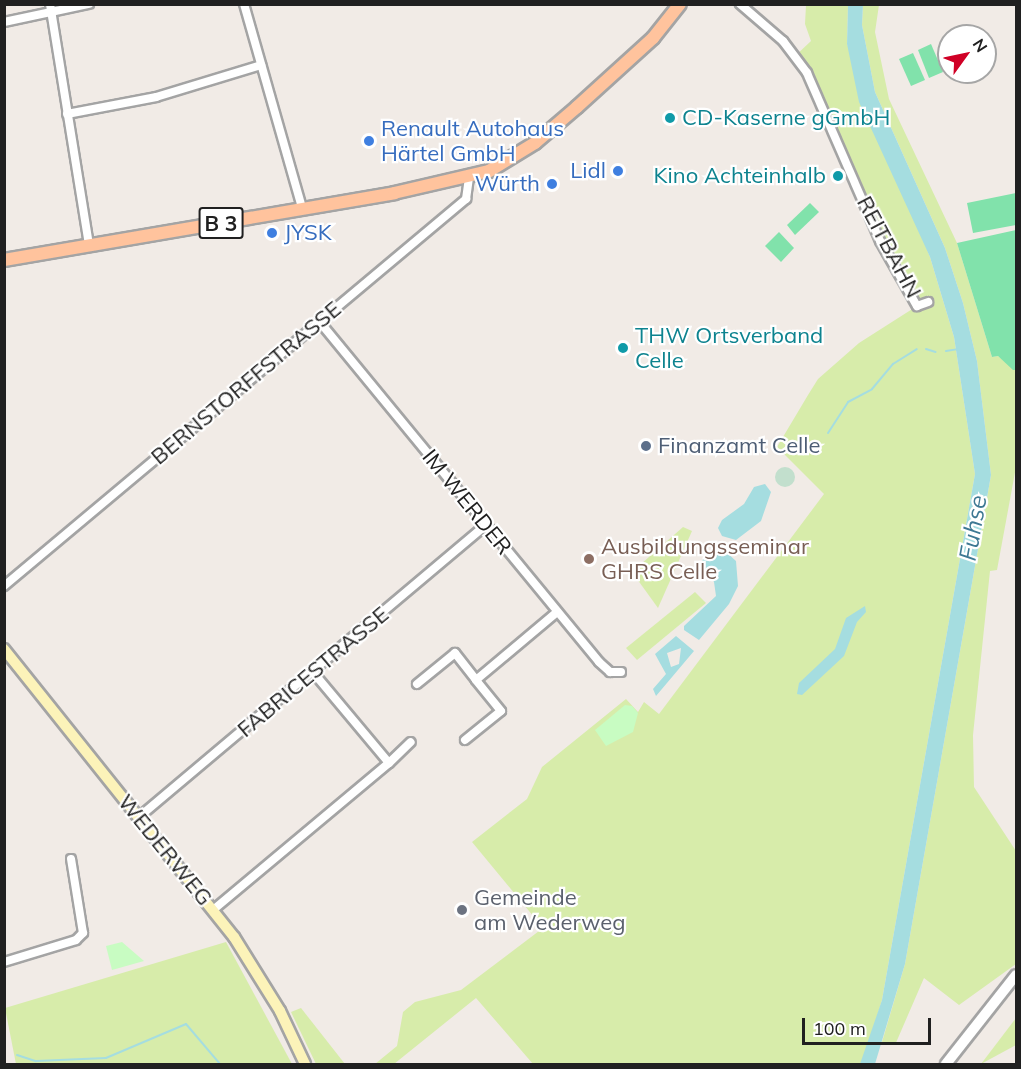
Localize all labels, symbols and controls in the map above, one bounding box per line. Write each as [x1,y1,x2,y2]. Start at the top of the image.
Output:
north arrow [937,24,997,84]
text: N [969,35,992,56]
place label: CD-Kaserne gGmbH [682,105,890,131]
marker: CD-Kaserne gGmbH [663,111,677,125]
place label: Renault Autohaus Härtel GmbH [381,115,564,166]
marker: Renault Autohaus Härtel GmbH [362,134,376,148]
place label: Lidl [570,158,606,184]
place label: Kino Achteinhalb [654,163,826,189]
marker: Lidl [611,164,625,178]
marker: Kino Achteinhalb [831,169,845,183]
place label: Würth [475,171,540,197]
marker: Würth [545,177,559,191]
street label: REITBAHN [851,192,927,302]
road number: B 3 [198,205,244,241]
place label: JYSK [284,220,332,246]
marker: JYSK [265,226,279,240]
street label: BERNSTORFFSTRASSE [146,296,346,470]
place label: THW Ortsverband Celle [635,322,823,374]
marker: THW Ortsverband Celle [616,341,630,355]
place label: Finanzamt Celle [658,433,821,459]
marker: Finanzamt Celle [639,439,653,453]
street label: IM WERDER [417,444,517,560]
water label: Fuhse [953,493,993,563]
place label: Ausbildungsseminar GHRS Celle [601,533,809,584]
marker: Ausbildungsseminar GHRS Celle [582,552,596,566]
street label: FABRICESTRASSE [232,601,394,743]
street label: WEDERWEG [112,789,218,911]
place label: Gemeinde am Wederweg [474,884,625,936]
marker: Gemeinde am Wederweg [455,903,469,917]
scale bar [805,1006,934,1044]
text: 100 m [813,1017,866,1040]

